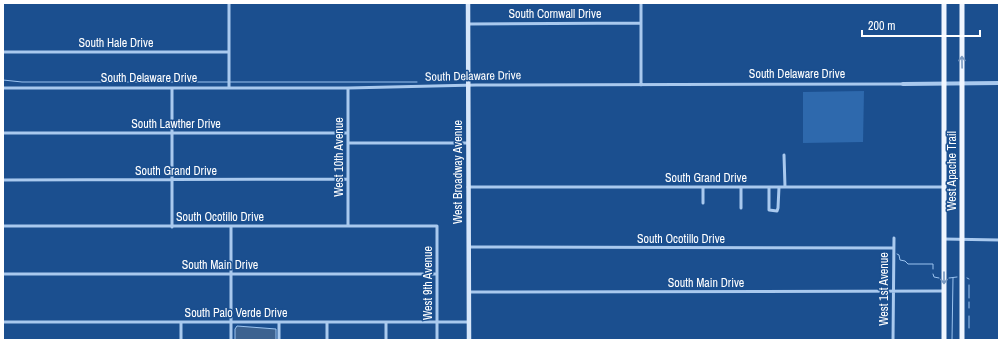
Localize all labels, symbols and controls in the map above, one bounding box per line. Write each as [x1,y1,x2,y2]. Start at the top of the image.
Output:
street label: South Cornwall Drive [509,6,601,22]
scale bar [862,12,980,38]
text: 200 m [868,18,895,34]
street label: South Hale Drive [79,35,153,51]
one-way arrow [958,56,966,69]
street label: South Delaware Drive [749,66,845,82]
street label: South Delaware Drive [425,67,521,85]
street label: South Delaware Drive [101,70,197,86]
street label: South Lawther Drive [131,116,221,132]
street label: West 10th Avenue [331,117,347,197]
street label: West Broadway Avenue [450,120,466,224]
street label: West Apache Trail [944,131,960,211]
street label: South Grand Drive [135,163,217,179]
street label: South Grand Drive [665,170,747,186]
street label: South Ocotillo Drive [176,209,264,225]
street label: South Ocotillo Drive [637,231,725,247]
street label: West 9th Avenue [420,246,436,320]
street label: West 1st Avenue [876,252,892,326]
street label: South Main Drive [182,257,258,273]
one-way arrow [940,271,948,284]
street label: South Main Drive [668,275,744,291]
street label: South Palo Verde Drive [185,305,287,321]

